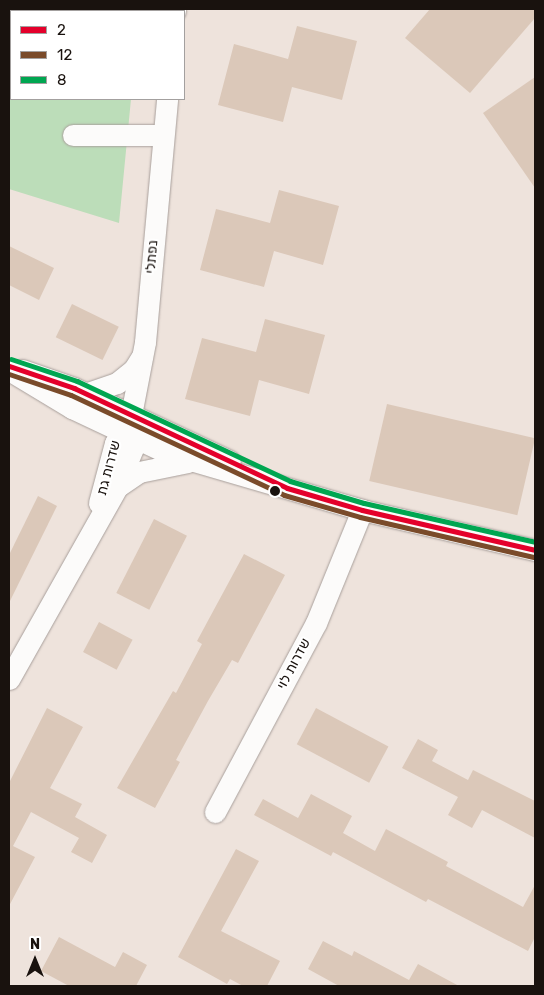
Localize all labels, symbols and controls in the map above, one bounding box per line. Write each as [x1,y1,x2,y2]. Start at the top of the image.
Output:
legend [10,10,185,100]
text: 2 [57,21,66,39]
text: 12 [57,46,72,64]
text: 8 [57,71,67,89]
street label: נפתלי [142,240,162,274]
street label: שדרות גת [94,438,124,498]
unlabelled marker [270,486,280,496]
street label: שדרות לוי [274,636,314,692]
north arrow [10,935,60,985]
text: N [30,936,40,953]

